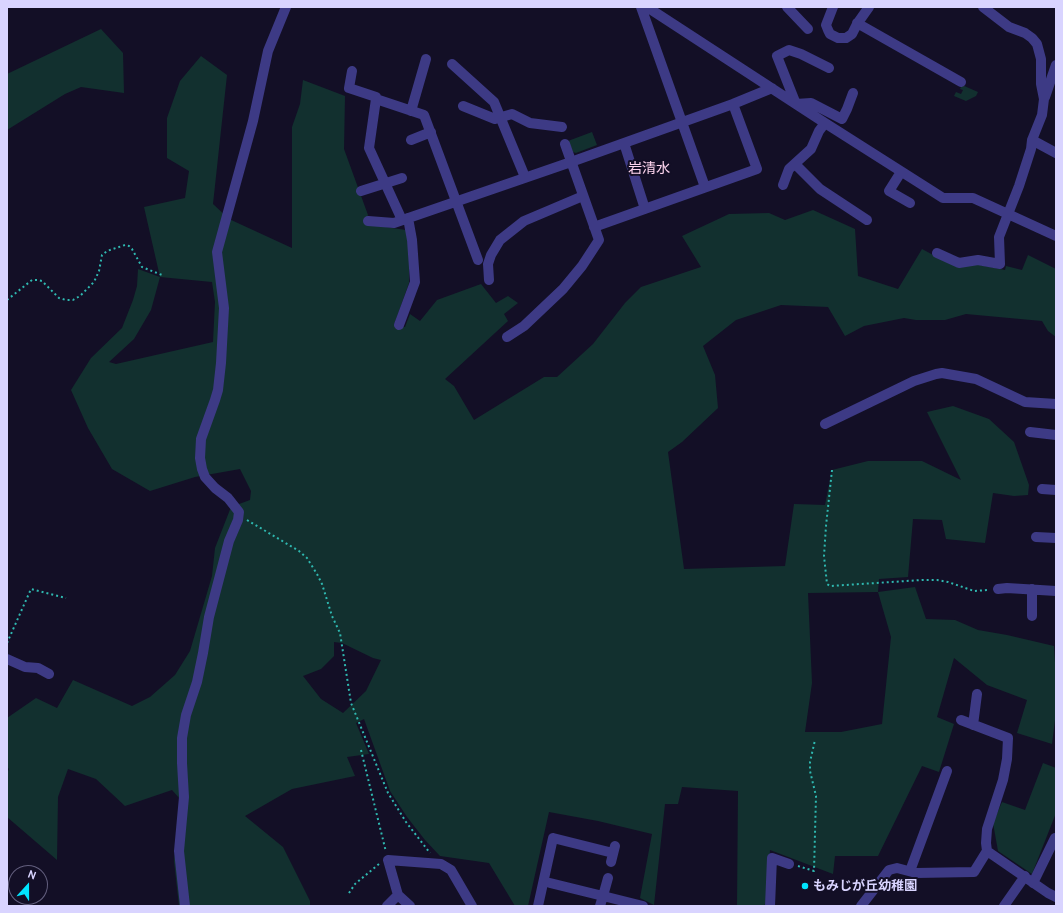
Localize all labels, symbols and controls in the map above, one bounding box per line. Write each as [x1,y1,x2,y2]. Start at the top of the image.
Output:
district label: 岩清水 [628,161,670,177]
north arrow [8,865,48,905]
text: N [26,867,38,883]
place label: もみじが丘幼稚園 [813,878,917,894]
marker: もみじが丘幼稚園 [800,881,810,891]

